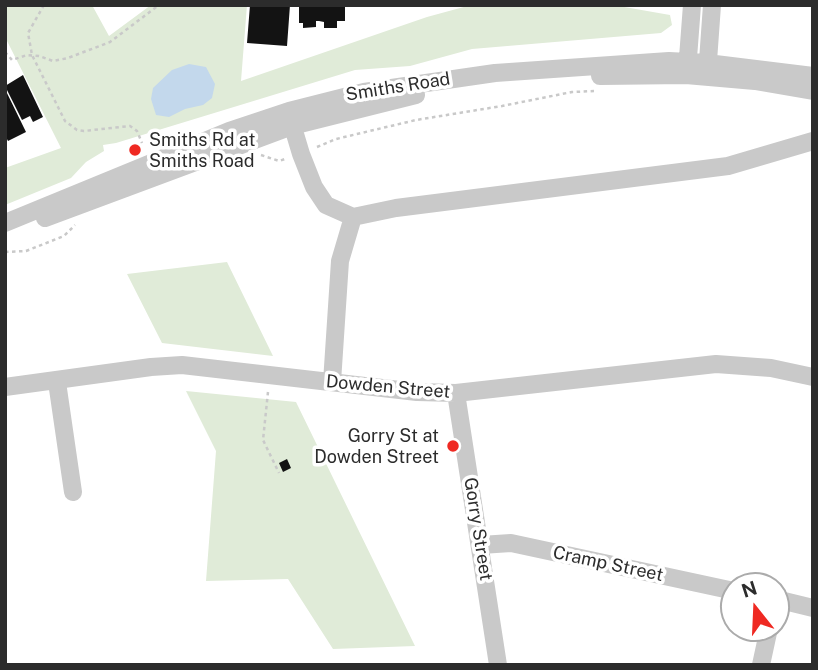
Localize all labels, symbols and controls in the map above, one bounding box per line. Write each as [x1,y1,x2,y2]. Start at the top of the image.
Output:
street label: Smiths Road [344,68,452,106]
place label: Smiths Rd at Smiths Road [149,129,255,172]
marker: Smiths Rd at Smiths Road [127,142,143,158]
street label: Dowden Street [325,371,451,403]
place label: Gorry St at Dowden Street [314,425,439,467]
marker: Gorry St at Dowden Street [445,438,461,454]
street label: Gorry Street [459,476,497,582]
street label: Cramp Street [551,542,665,586]
north arrow [720,572,790,642]
text: N [739,576,760,602]

